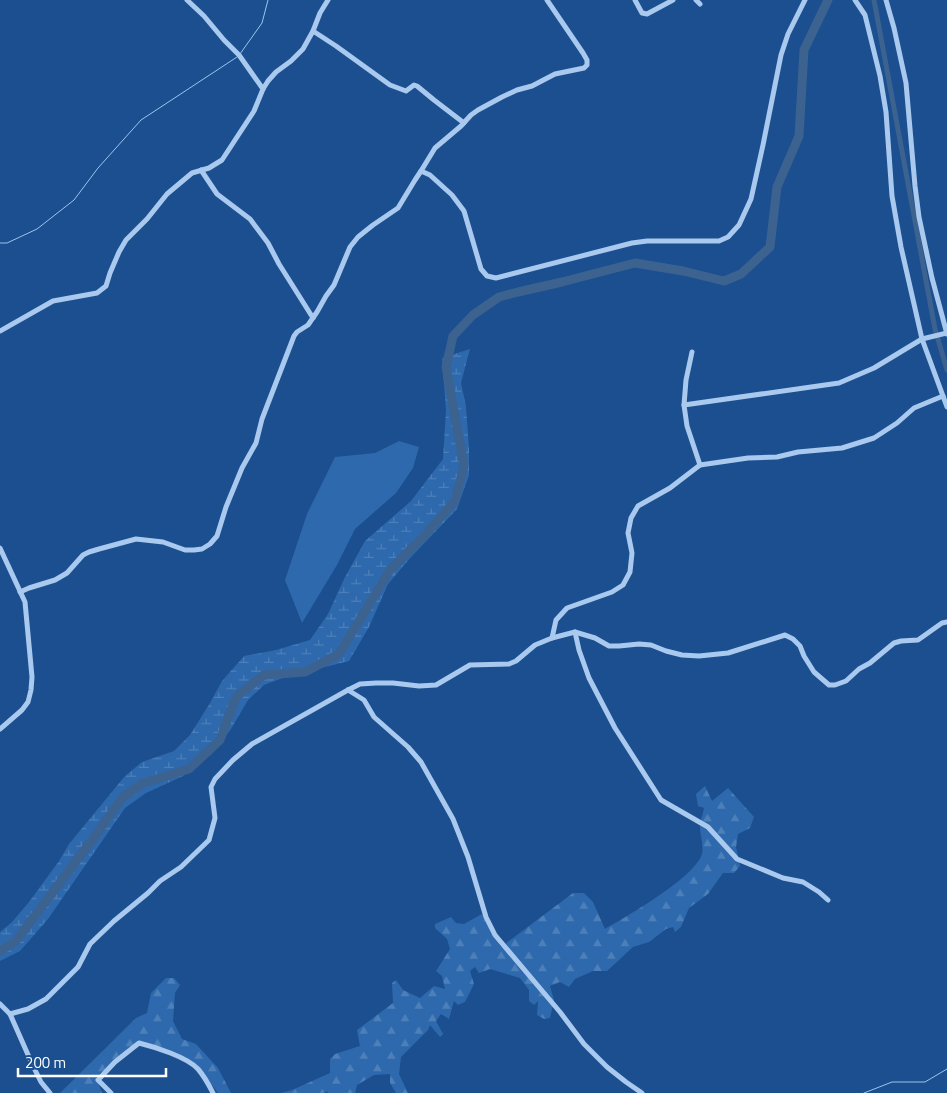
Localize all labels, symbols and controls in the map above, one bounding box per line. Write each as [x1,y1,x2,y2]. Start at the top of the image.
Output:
scale bar [18,1046,165,1078]
text: 200 m [25,1051,66,1074]

